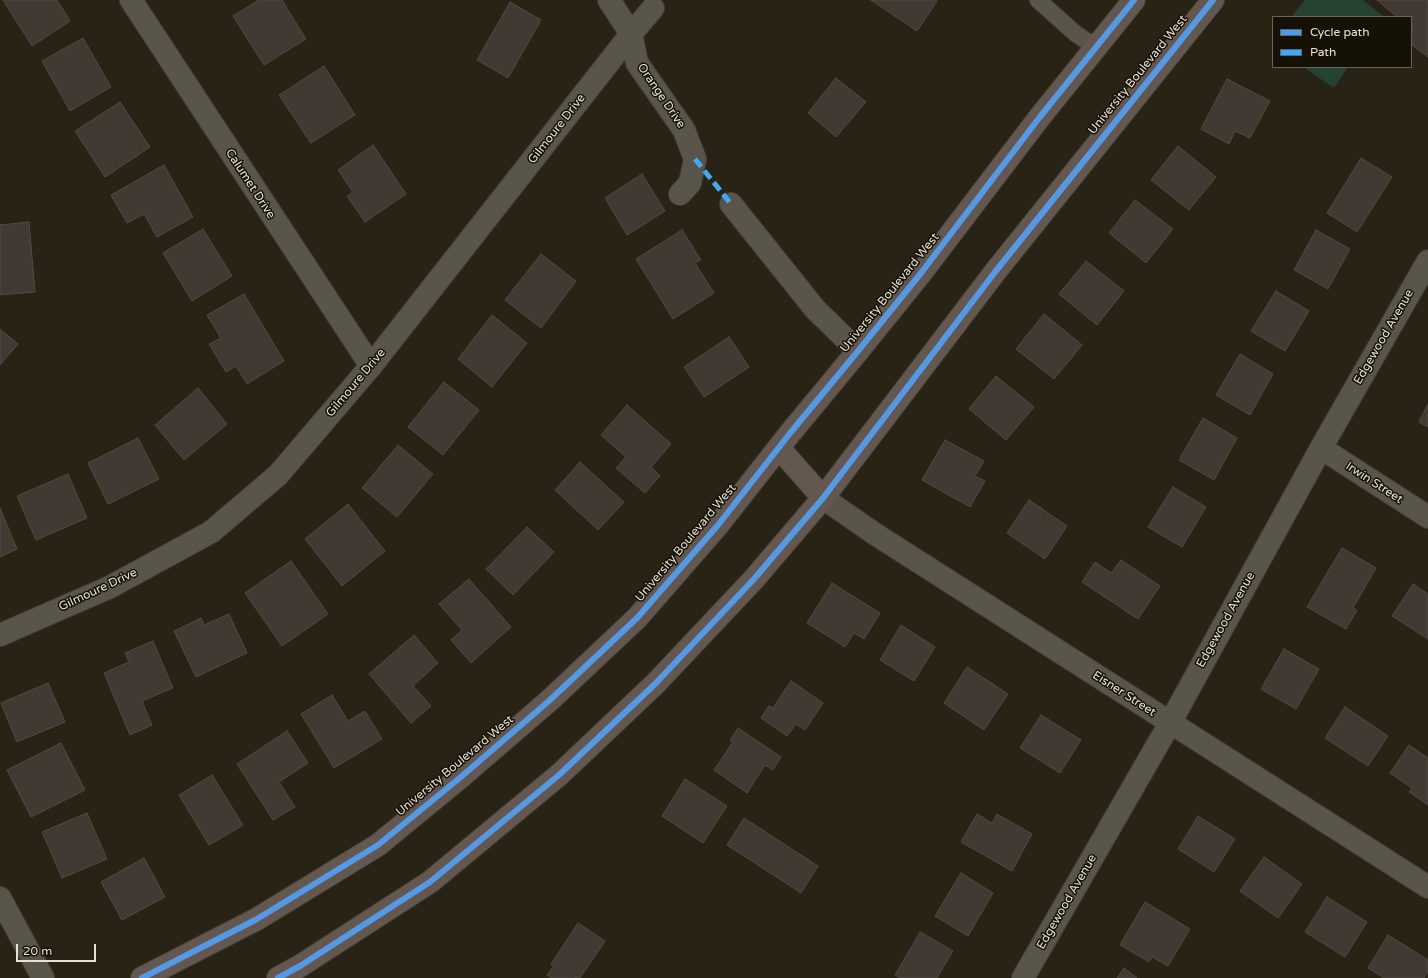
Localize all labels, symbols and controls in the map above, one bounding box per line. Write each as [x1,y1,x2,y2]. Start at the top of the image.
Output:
street label: University Boulevard West [1085,13,1191,137]
legend [1272,16,1412,68]
text: Cycle path [1310,25,1369,39]
text: Path [1310,45,1336,59]
street label: Orange Drive [634,61,688,131]
street label: Gilmoure Drive [525,91,589,167]
street label: Calumet Drive [222,146,278,222]
street label: University Boulevard West [837,231,943,355]
street label: Edgewood Avenue [1351,287,1417,387]
street label: Gilmoure Drive [323,346,389,420]
street label: Irwin Street [1343,459,1405,507]
street label: University Boulevard West [633,481,739,605]
street label: Gilmoure Drive [57,566,139,614]
street label: Edgewood Avenue [1194,570,1258,670]
street label: Eisner Street [1090,668,1158,720]
street label: University Boulevard West [393,713,517,819]
street label: Edgewood Avenue [1034,852,1100,952]
scale bar [18,936,98,962]
text: 20 m [23,944,52,958]

